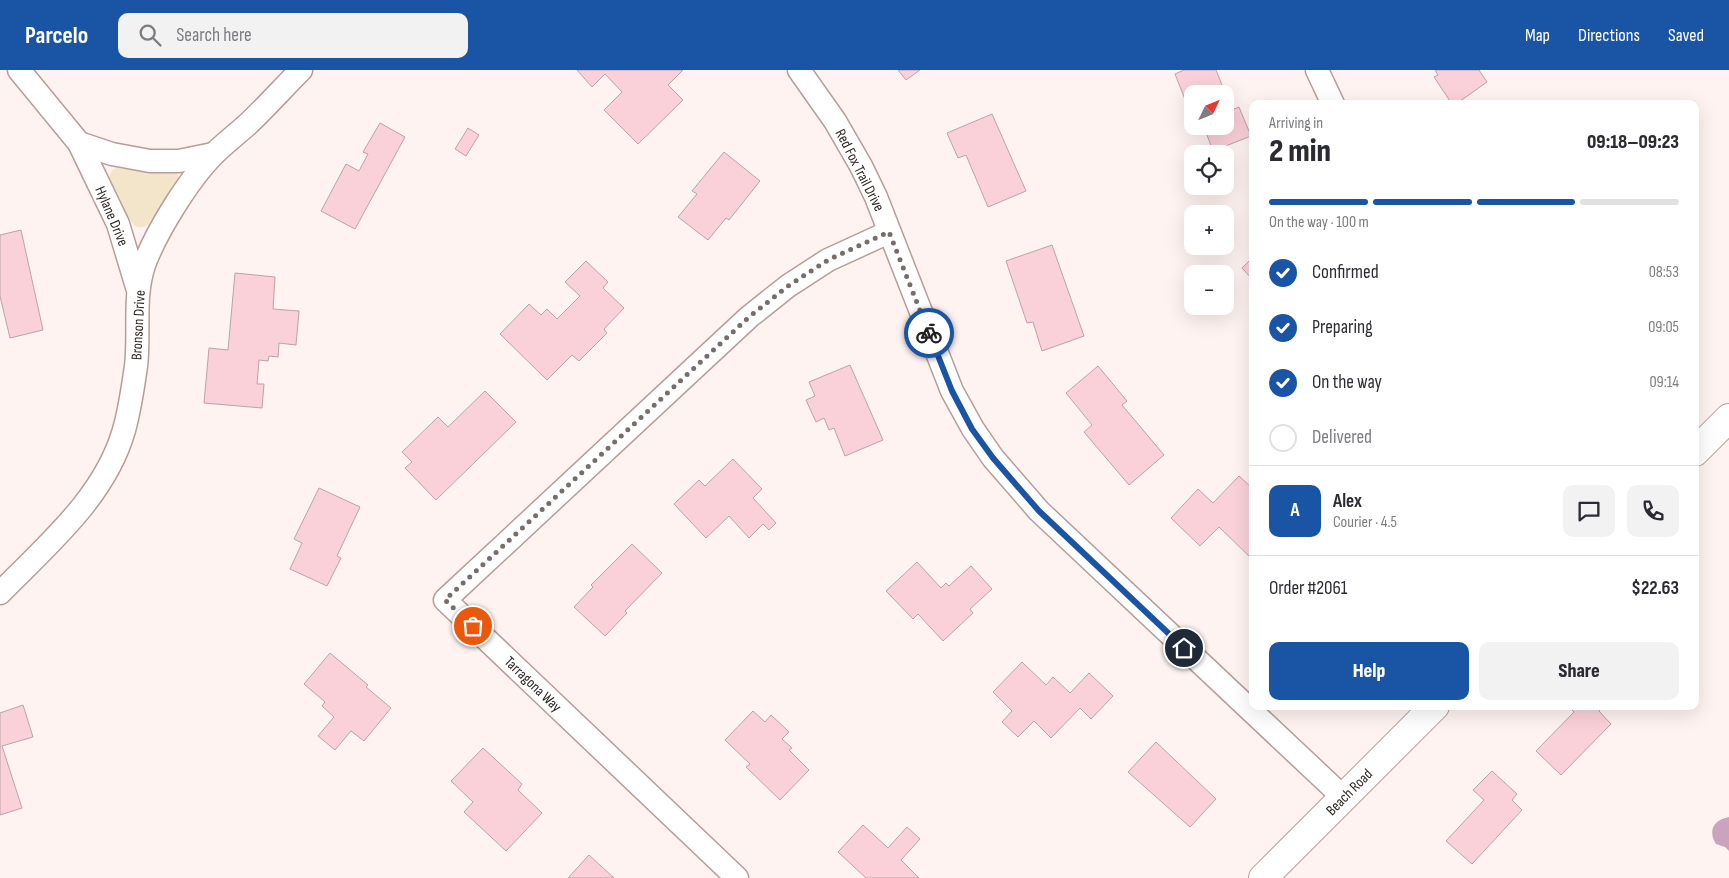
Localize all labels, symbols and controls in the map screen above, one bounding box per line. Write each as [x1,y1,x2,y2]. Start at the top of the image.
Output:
search box [118,13,468,58]
text: Parcelo [25,21,88,50]
icon: search [136,21,164,49]
text: Search here [176,24,252,47]
text: Map [1525,25,1550,46]
text: Directions [1578,25,1640,46]
text: Saved [1668,25,1704,46]
north arrow [1184,85,1234,135]
map controls [1184,85,1234,315]
text: Arriving in [1269,114,1323,133]
street label: Red Fox Trail Drive [831,126,888,215]
text: 09:18–09:23 [1587,131,1679,154]
text: 2 min [1269,132,1331,171]
button: locate [1184,145,1234,195]
street label: Hylane Drive [90,183,133,249]
button: + [1184,205,1234,255]
text: On the way · 100 m [1269,213,1369,232]
icon: check [1269,259,1297,287]
text: Confirmed [1312,261,1379,284]
text: 08:53 [1649,263,1679,282]
button: − [1184,265,1234,315]
street label: Bronson Drive [127,290,150,360]
courier [904,308,954,358]
icon: check [1269,314,1297,342]
text: Preparing [1312,316,1373,339]
text: 09:05 [1648,318,1679,337]
icon: bike [915,319,943,347]
icon: check [1269,369,1297,397]
text: On the way [1312,371,1382,394]
text: 09:14 [1649,373,1679,392]
text: Delivered [1312,426,1372,449]
button: chat [1563,485,1615,537]
button: phone [1627,485,1679,537]
text: Alex [1333,490,1362,513]
text: A [1290,499,1300,522]
text: Courier · 4.5 [1333,513,1397,532]
text: Order #2061 [1269,577,1347,600]
text: $22.63 [1631,577,1679,600]
pin [452,605,494,647]
icon: bag [459,612,487,640]
pin [1163,627,1205,669]
icon: home [1170,634,1198,662]
button: Help [1269,642,1469,700]
button: Share [1479,642,1679,700]
street label: Tarragona Way [500,652,566,717]
street label: Beach Road [1322,765,1377,820]

